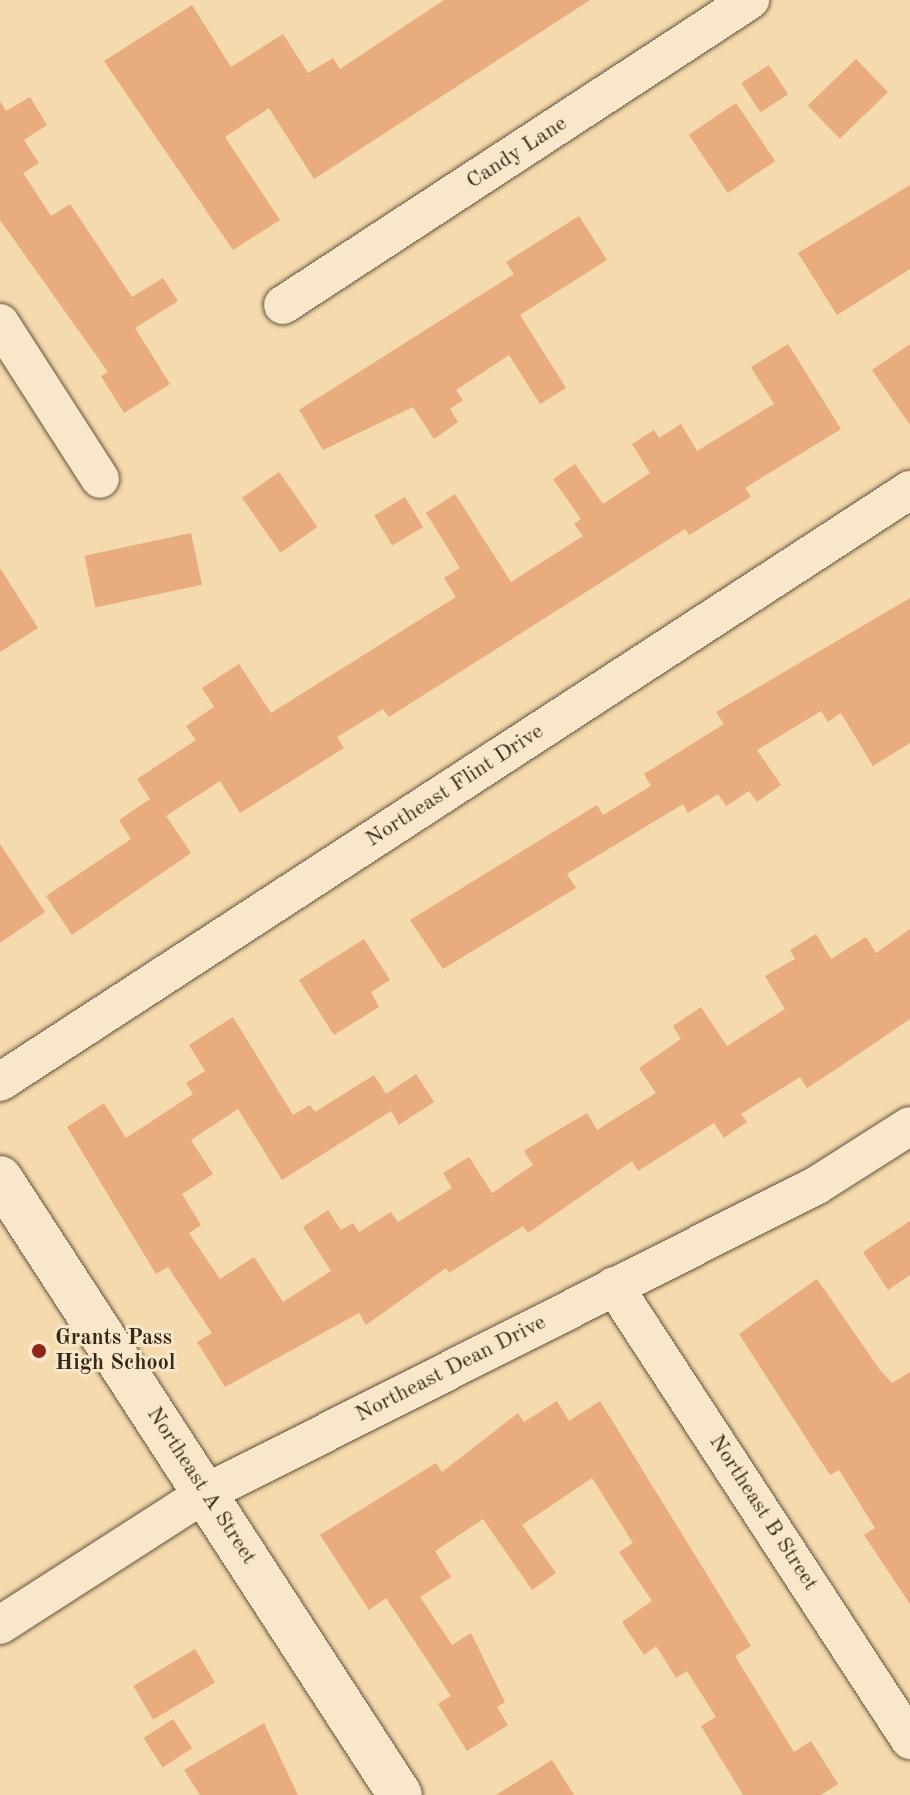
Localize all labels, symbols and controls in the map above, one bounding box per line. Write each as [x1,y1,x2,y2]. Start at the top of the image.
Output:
street label: Candy Lane [462,111,572,195]
street label: Northeast Flint Drive [361,719,549,853]
street label: Northeast Dean Drive [351,1310,551,1428]
place label: Grants Pass High School [55,1325,176,1376]
marker: Grants Pass High School [30,1342,48,1360]
street label: Northeast A Street [140,1402,262,1570]
street label: Northeast B Street [703,1430,823,1596]

